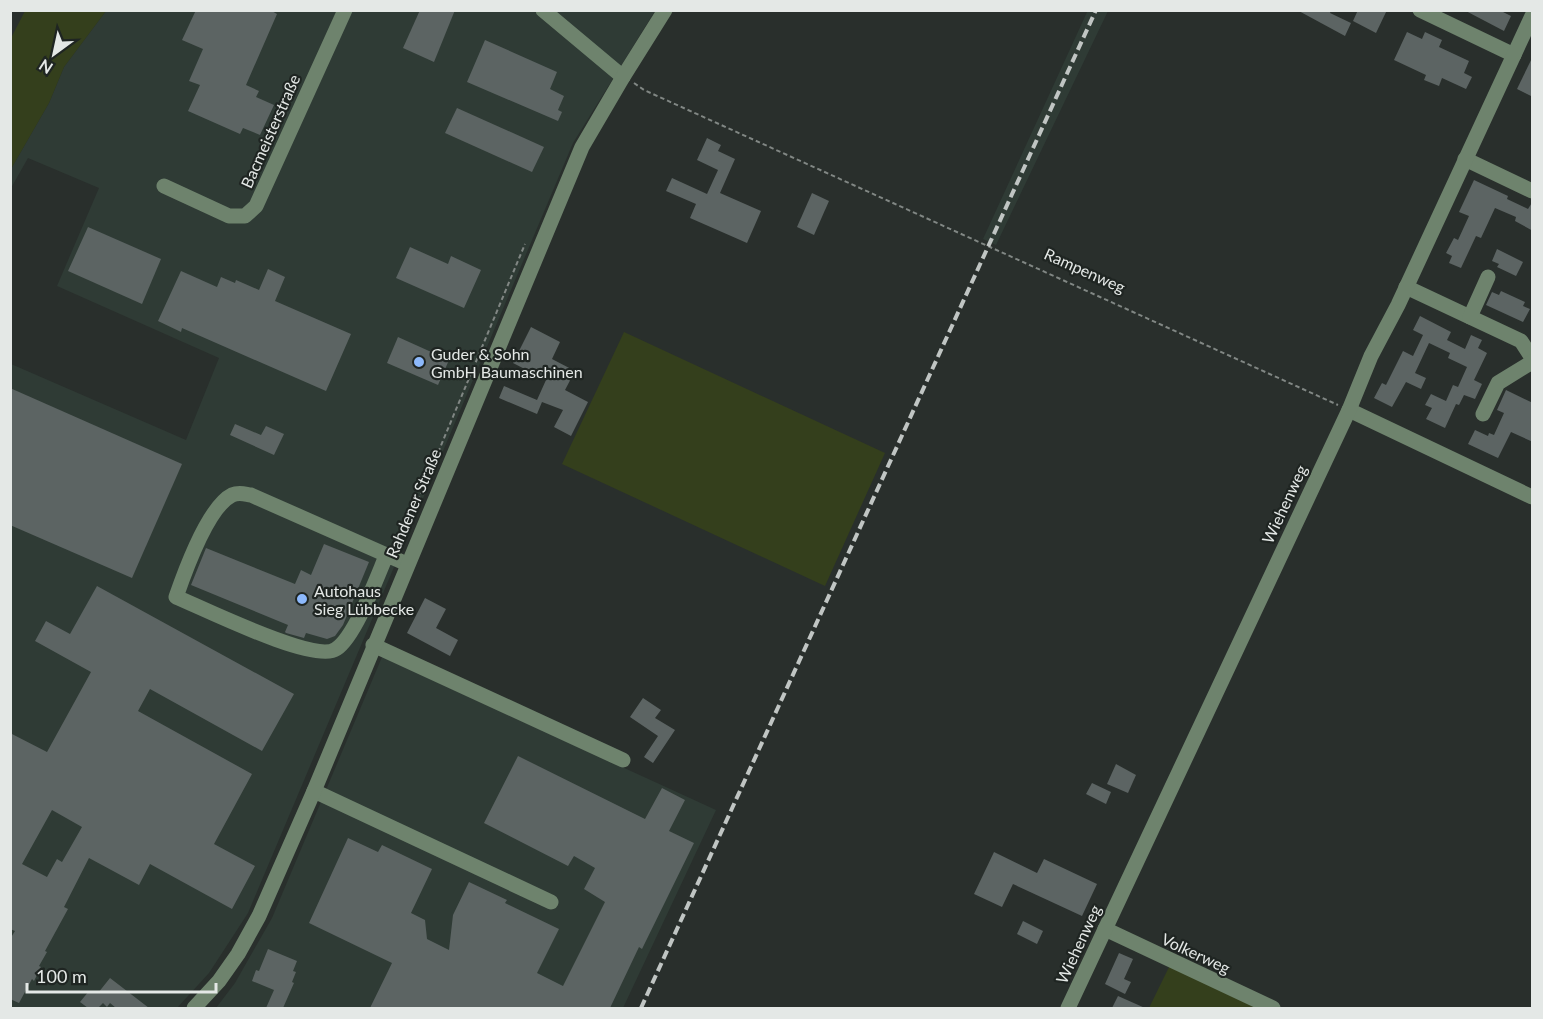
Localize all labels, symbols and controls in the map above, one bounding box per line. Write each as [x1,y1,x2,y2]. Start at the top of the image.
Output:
north arrow [24,24,84,84]
text: N [35,56,56,78]
street label: Bacmeisterstraße [236,71,304,191]
street label: Rampenweg [1042,244,1128,296]
place label: Guder & Sohn GmbH Baumaschinen [431,344,583,381]
marker: Guder & Sohn GmbH Baumaschinen [412,355,426,369]
street label: Rahdener Straße [381,446,445,560]
street label: Wiehenweg [1258,462,1310,546]
place label: Autohaus Sieg Lübbecke [314,581,414,618]
marker: Autohaus Sieg Lübbecke [295,592,309,606]
street label: Wiehenweg [1052,902,1104,986]
street label: Volkerweg [1159,929,1233,977]
scale bar [27,956,216,994]
text: 100 m [36,965,87,987]

